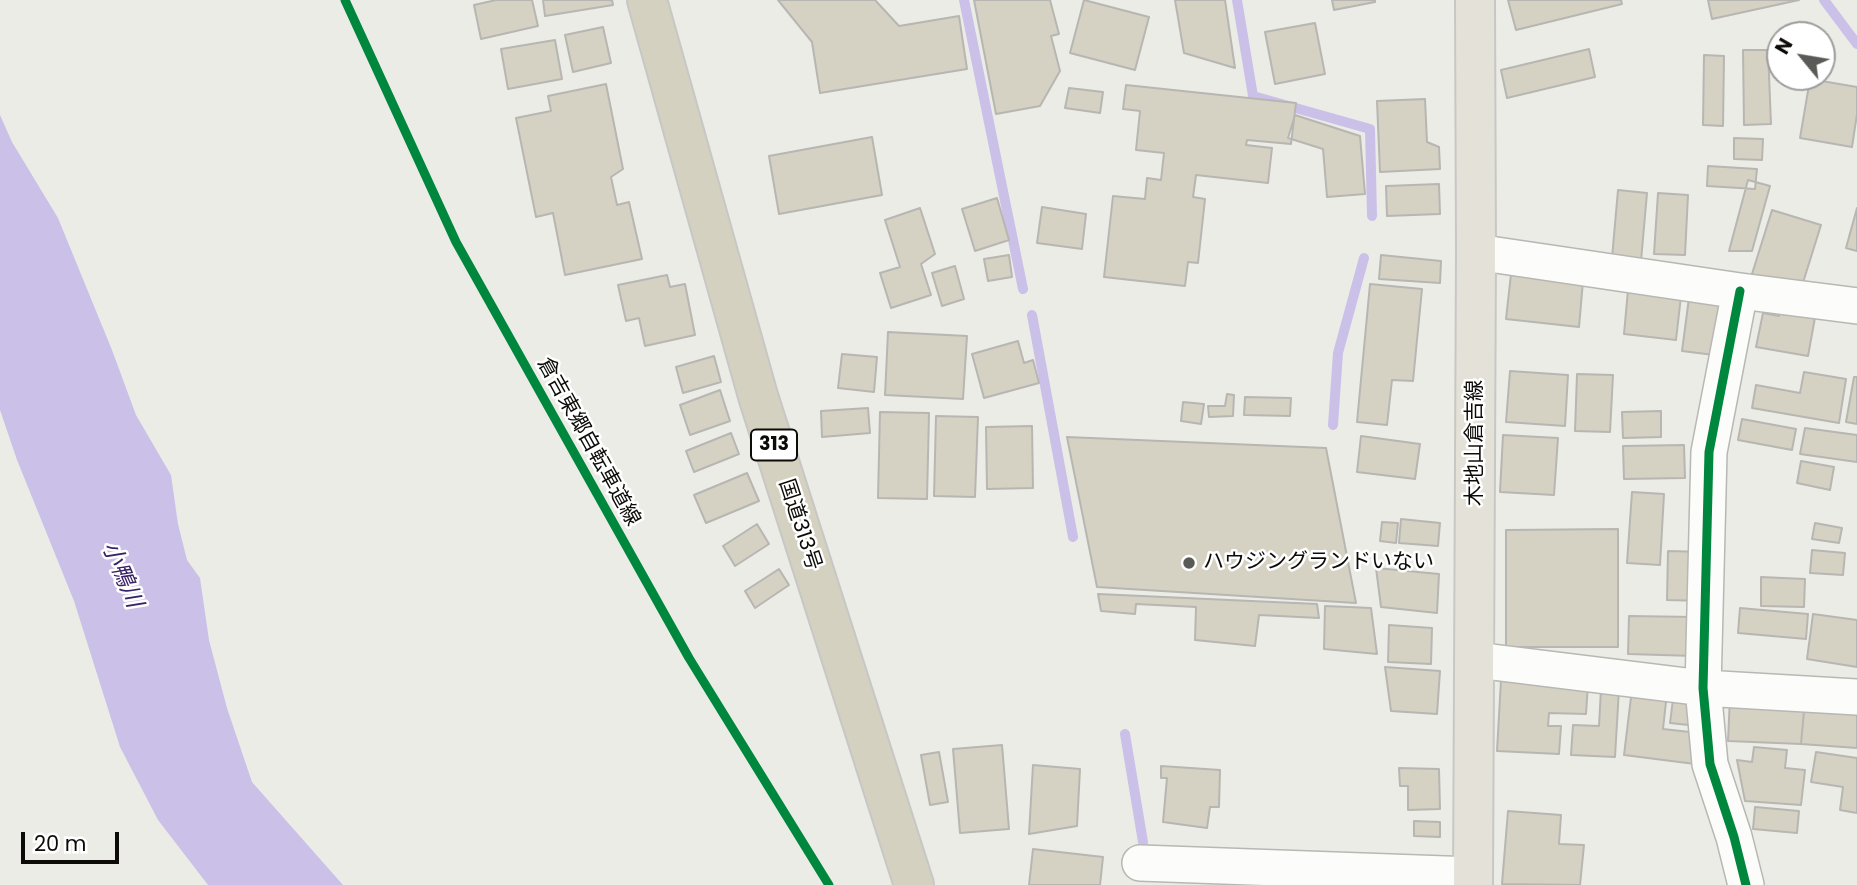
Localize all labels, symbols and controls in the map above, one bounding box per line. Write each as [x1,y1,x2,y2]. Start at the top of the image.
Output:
north arrow [1766,21,1836,91]
text: N [1769,33,1799,59]
street label: 倉吉東郷自転車道線 [531,353,645,531]
street label: 木地山倉吉線 [1463,380,1489,506]
road number: 313 [751,430,797,460]
street label: 国道313号 [772,476,826,574]
water label: 小鴨川 [95,538,147,612]
place label: ハウジングランドいない [1203,550,1434,576]
marker: ハウジングランドいない [1181,555,1197,571]
scale bar [24,818,122,862]
text: 20 m [34,829,87,858]

